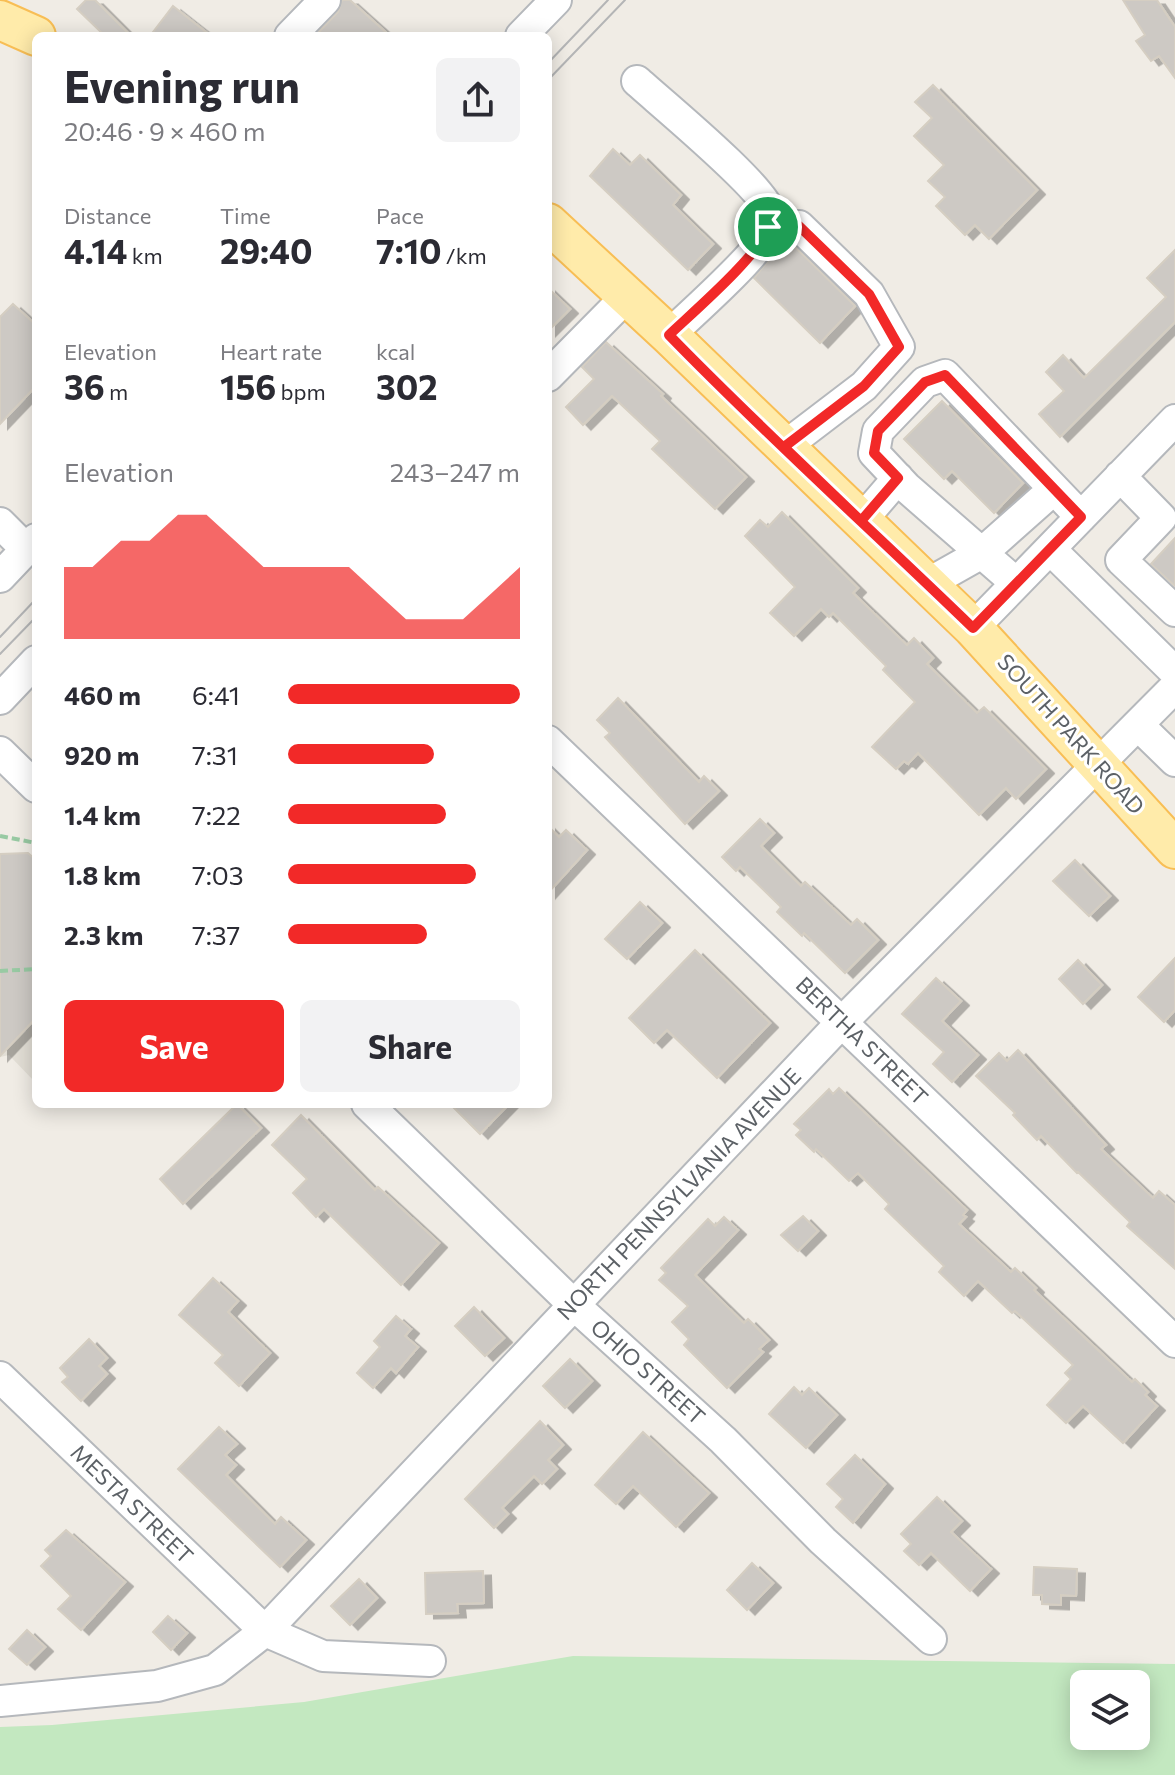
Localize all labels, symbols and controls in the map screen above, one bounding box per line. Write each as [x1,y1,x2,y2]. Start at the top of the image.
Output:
text: Evening run [64,58,300,112]
button: share [436,58,520,142]
text: 20:46 · 9 × 460 m [64,115,265,146]
pin [734,193,802,261]
text: Distance [64,202,151,229]
text: Time [220,202,271,229]
text: Pace [376,202,424,229]
icon: arrive [746,205,790,249]
text: 4.14 [64,229,127,271]
text: 29:40 [220,229,313,271]
text: 7:10 [376,229,442,271]
text: km [127,242,163,269]
text: /km [442,242,487,269]
text: Elevation [64,338,157,365]
text: Heart rate [220,338,322,365]
text: kcal [376,338,415,365]
text: 36 [64,365,105,407]
text: 156 [220,365,276,407]
text: 302 [376,365,438,407]
text: m [105,378,128,405]
text: bpm [276,378,326,405]
text: Elevation [64,456,174,487]
text: 243–247 m [390,456,520,487]
street label: SOUTH PARK ROAD [992,648,1150,819]
text: 460 m [64,679,141,710]
text: 6:41 [192,679,240,710]
text: 920 m [64,739,139,770]
text: 7:31 [192,739,238,770]
text: 1.4 km [64,799,141,830]
text: 7:22 [192,799,241,830]
text: 1.8 km [64,859,141,890]
text: 7:03 [192,859,244,890]
text: 2.3 km [64,919,143,950]
text: 7:37 [192,919,240,950]
street label: BERTHA STREET [791,971,934,1111]
button: Save [64,1000,284,1092]
button: Share [300,1000,520,1092]
street label: NORTH PENNSYLVANIA AVENUE [551,1062,806,1325]
street label: OHIO STREET [586,1313,711,1430]
street label: MESTA STREET [65,1438,199,1569]
map controls [1070,1670,1150,1750]
button: layers [1070,1670,1150,1750]

